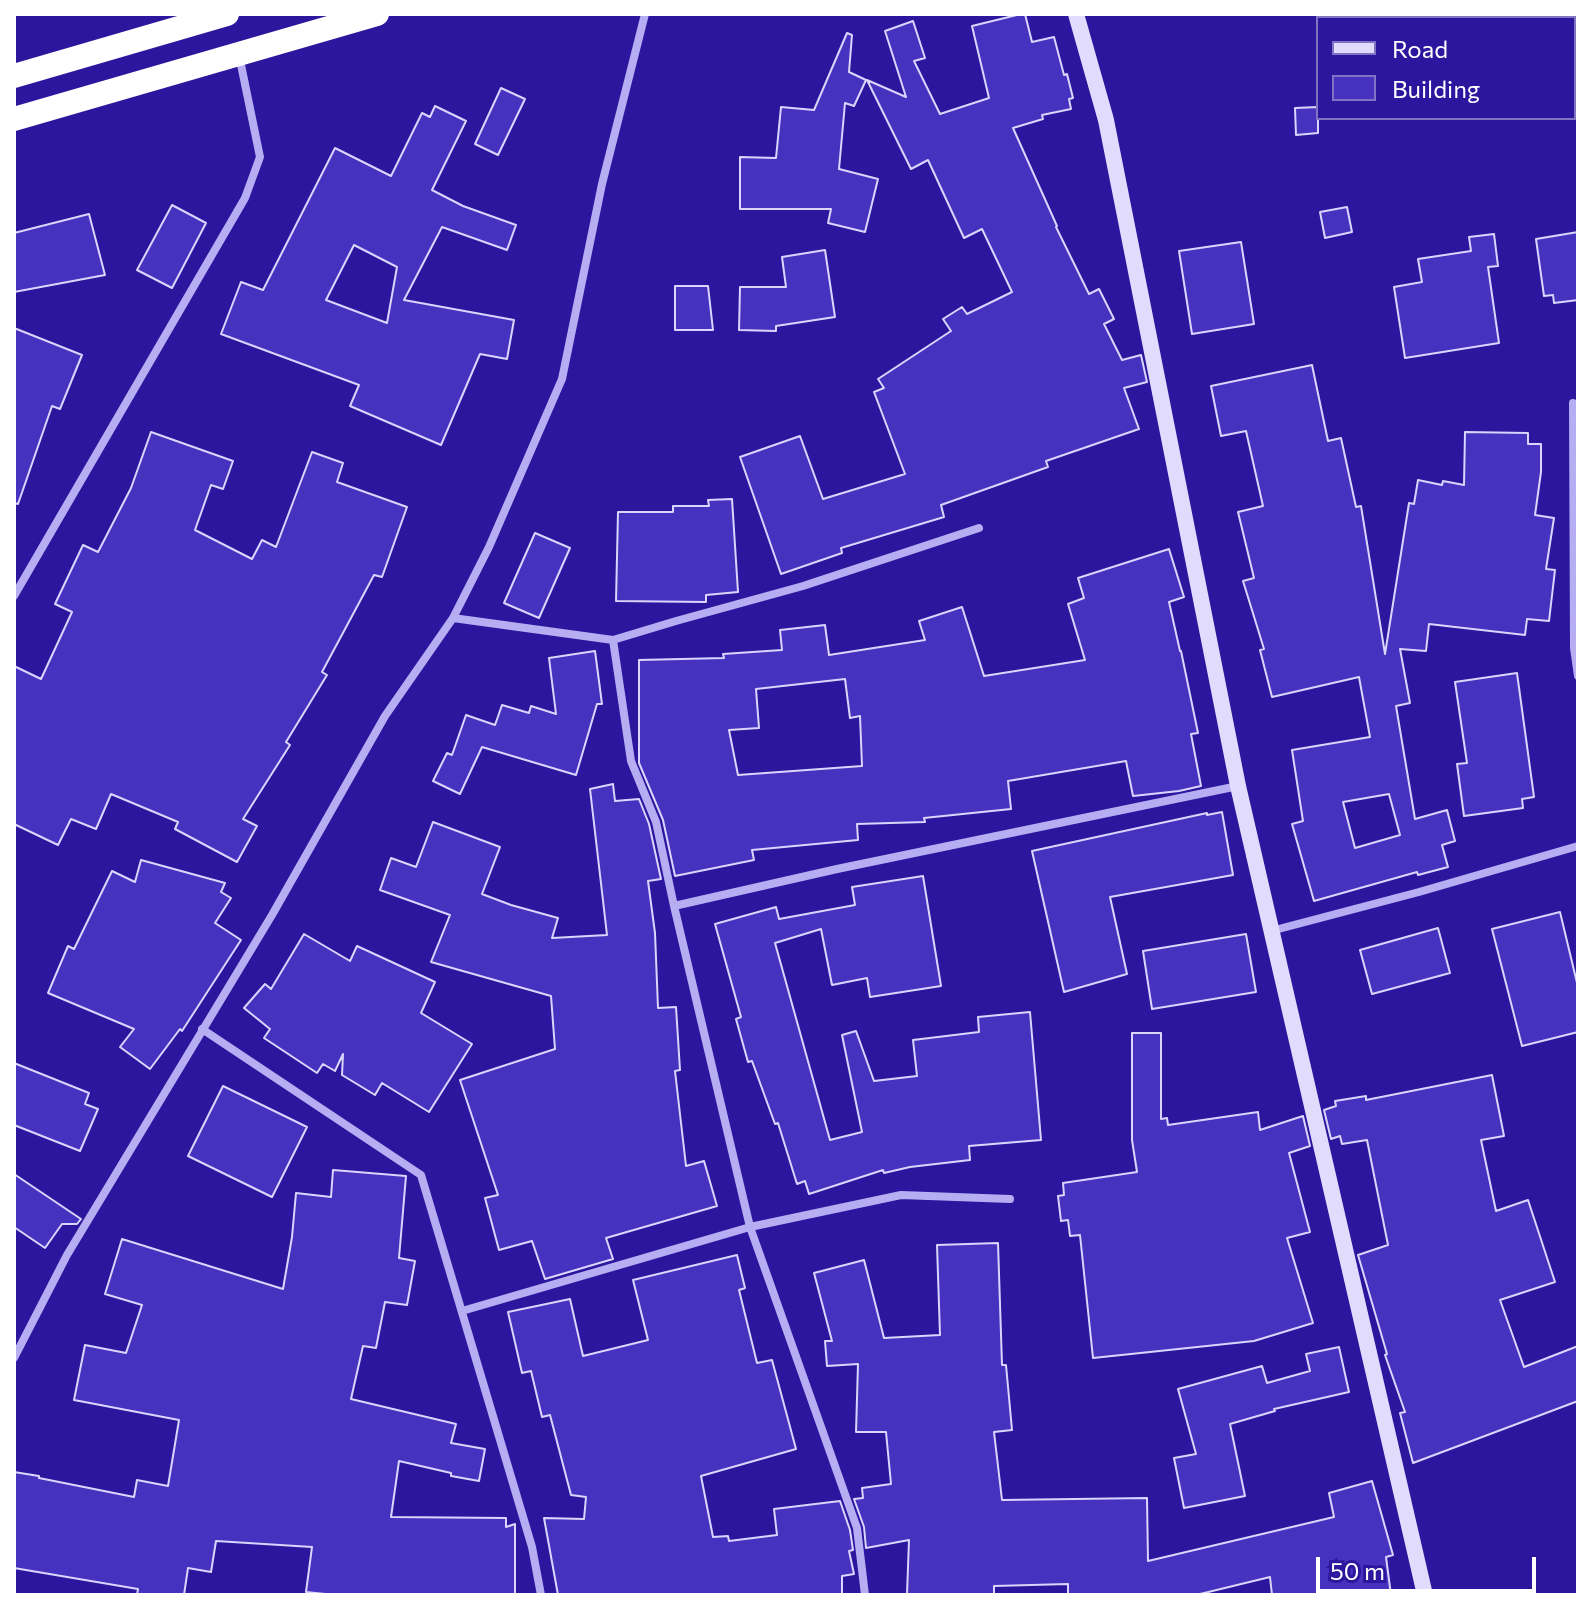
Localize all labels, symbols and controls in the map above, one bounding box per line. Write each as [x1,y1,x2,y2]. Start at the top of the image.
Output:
legend [1316,16,1576,120]
text: Road [1392,34,1448,63]
text: Building [1392,74,1480,103]
scale bar [1320,1541,1540,1591]
text: 50 m [1330,1556,1385,1585]

